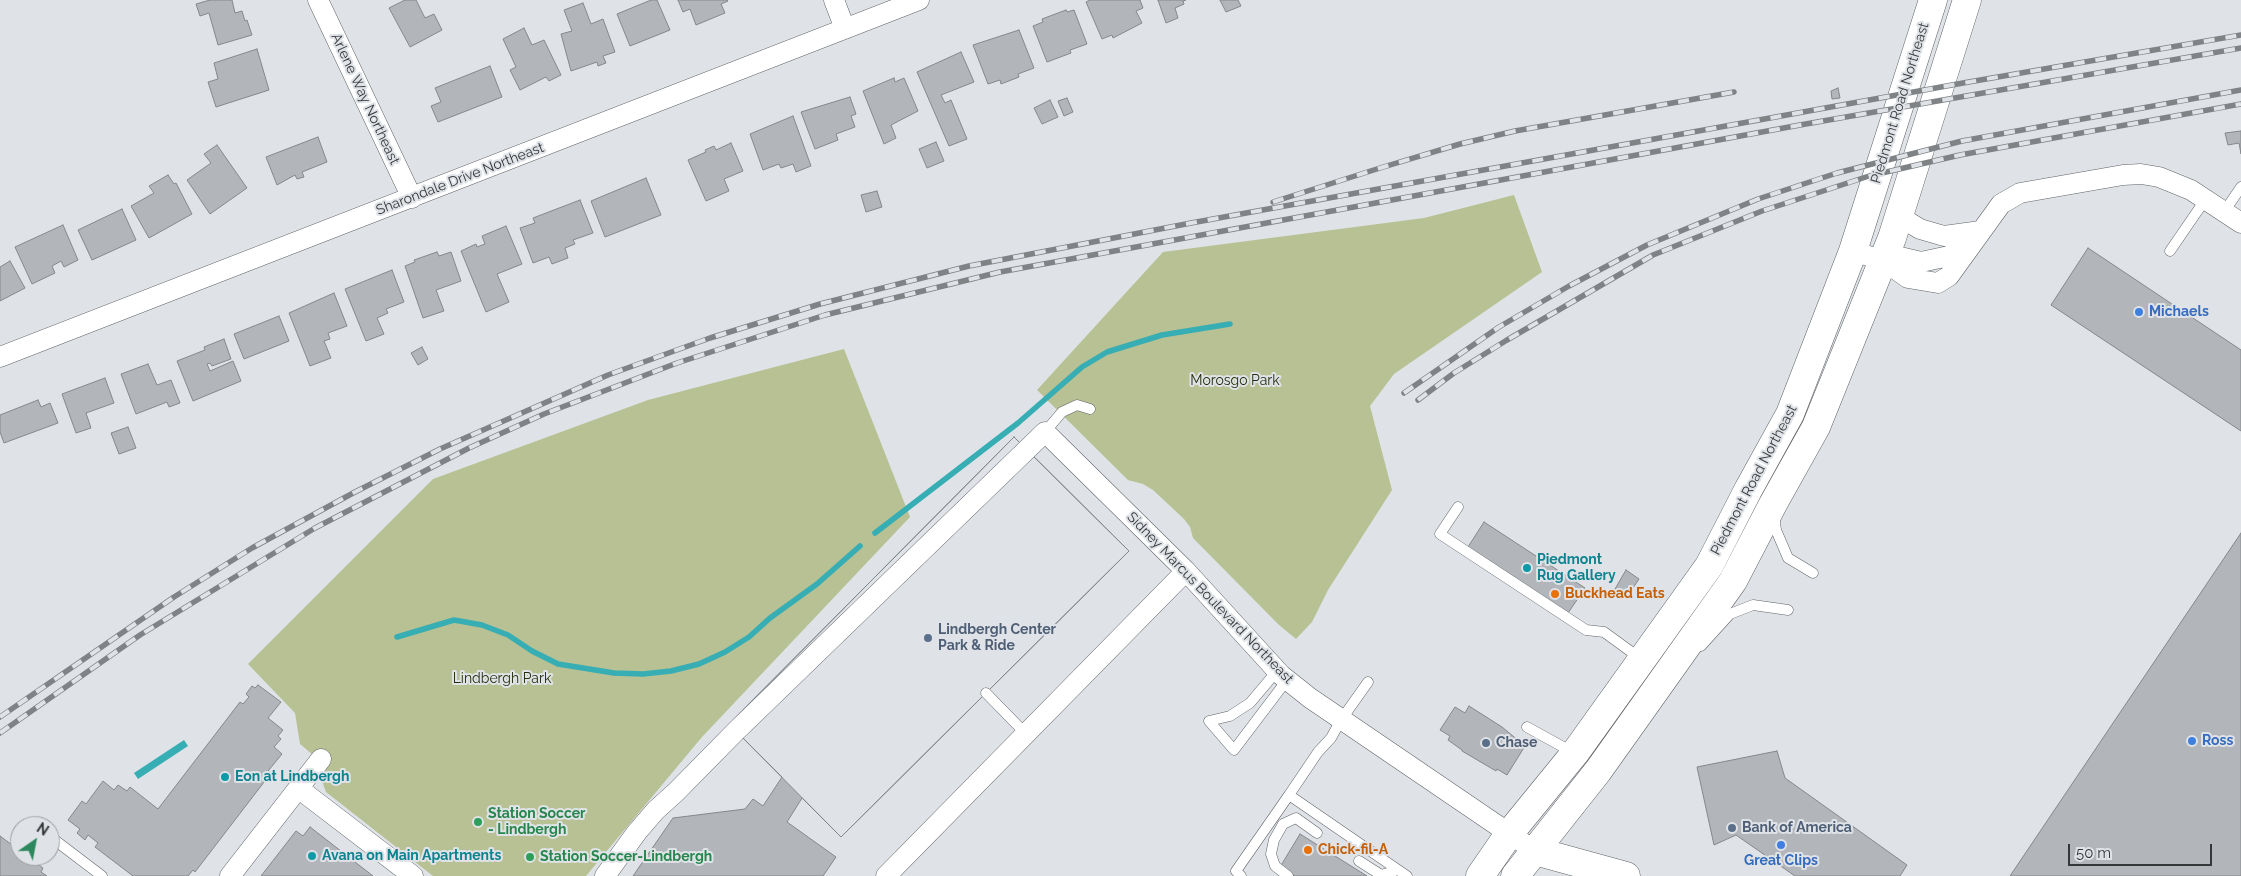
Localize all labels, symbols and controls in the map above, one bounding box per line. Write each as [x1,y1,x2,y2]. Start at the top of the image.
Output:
street label: Piedmont Road Northeast [1867,20,1933,186]
street label: Arlene Way Northeast [327,31,403,167]
street label: Sharondale Drive Northeast [374,139,546,219]
place label: Michaels [2149,304,2209,320]
marker: Michaels [2133,306,2145,318]
park label: Morosgo Park [1190,373,1280,389]
street label: Piedmont Road Northeast [1707,402,1801,558]
street label: Sidney Marcus Boulevard Northeast [1123,509,1297,687]
place label: Piedmont Rug Gallery [1537,552,1616,584]
marker: Piedmont Rug Gallery [1521,562,1533,574]
place label: Buckhead Eats [1565,586,1665,602]
marker: Buckhead Eats [1549,588,1561,600]
place label: Lindbergh Center Park & Ride [938,622,1056,654]
marker: Lindbergh Center Park & Ride [922,632,934,644]
park label: Lindbergh Park [453,671,551,687]
place label: Ross [2202,733,2233,749]
place label: Chase [1496,735,1537,751]
marker: Ross [2186,735,2198,747]
marker: Chase [1480,737,1492,749]
place label: Eon at Lindbergh [235,769,349,785]
marker: Eon at Lindbergh [219,771,231,783]
place label: Station Soccer - Lindbergh [488,806,586,839]
north arrow [10,816,60,866]
marker: Station Soccer - Lindbergh [472,816,484,828]
text: N [34,820,51,839]
place label: Bank of America [1742,820,1852,836]
marker: Bank of America [1726,822,1738,834]
scale bar [2071,834,2215,866]
marker: Great Clips [1775,839,1787,851]
place label: Chick-fil-A [1318,842,1388,858]
marker: Chick-fil-A [1302,844,1314,856]
text: 50 m [2076,844,2111,862]
place label: Avana on Main Apartments [322,848,501,864]
place label: Station Soccer-Lindbergh [540,849,712,865]
marker: Avana on Main Apartments [306,850,318,862]
marker: Station Soccer-Lindbergh [524,851,536,863]
place label: Great Clips [1744,853,1818,869]

